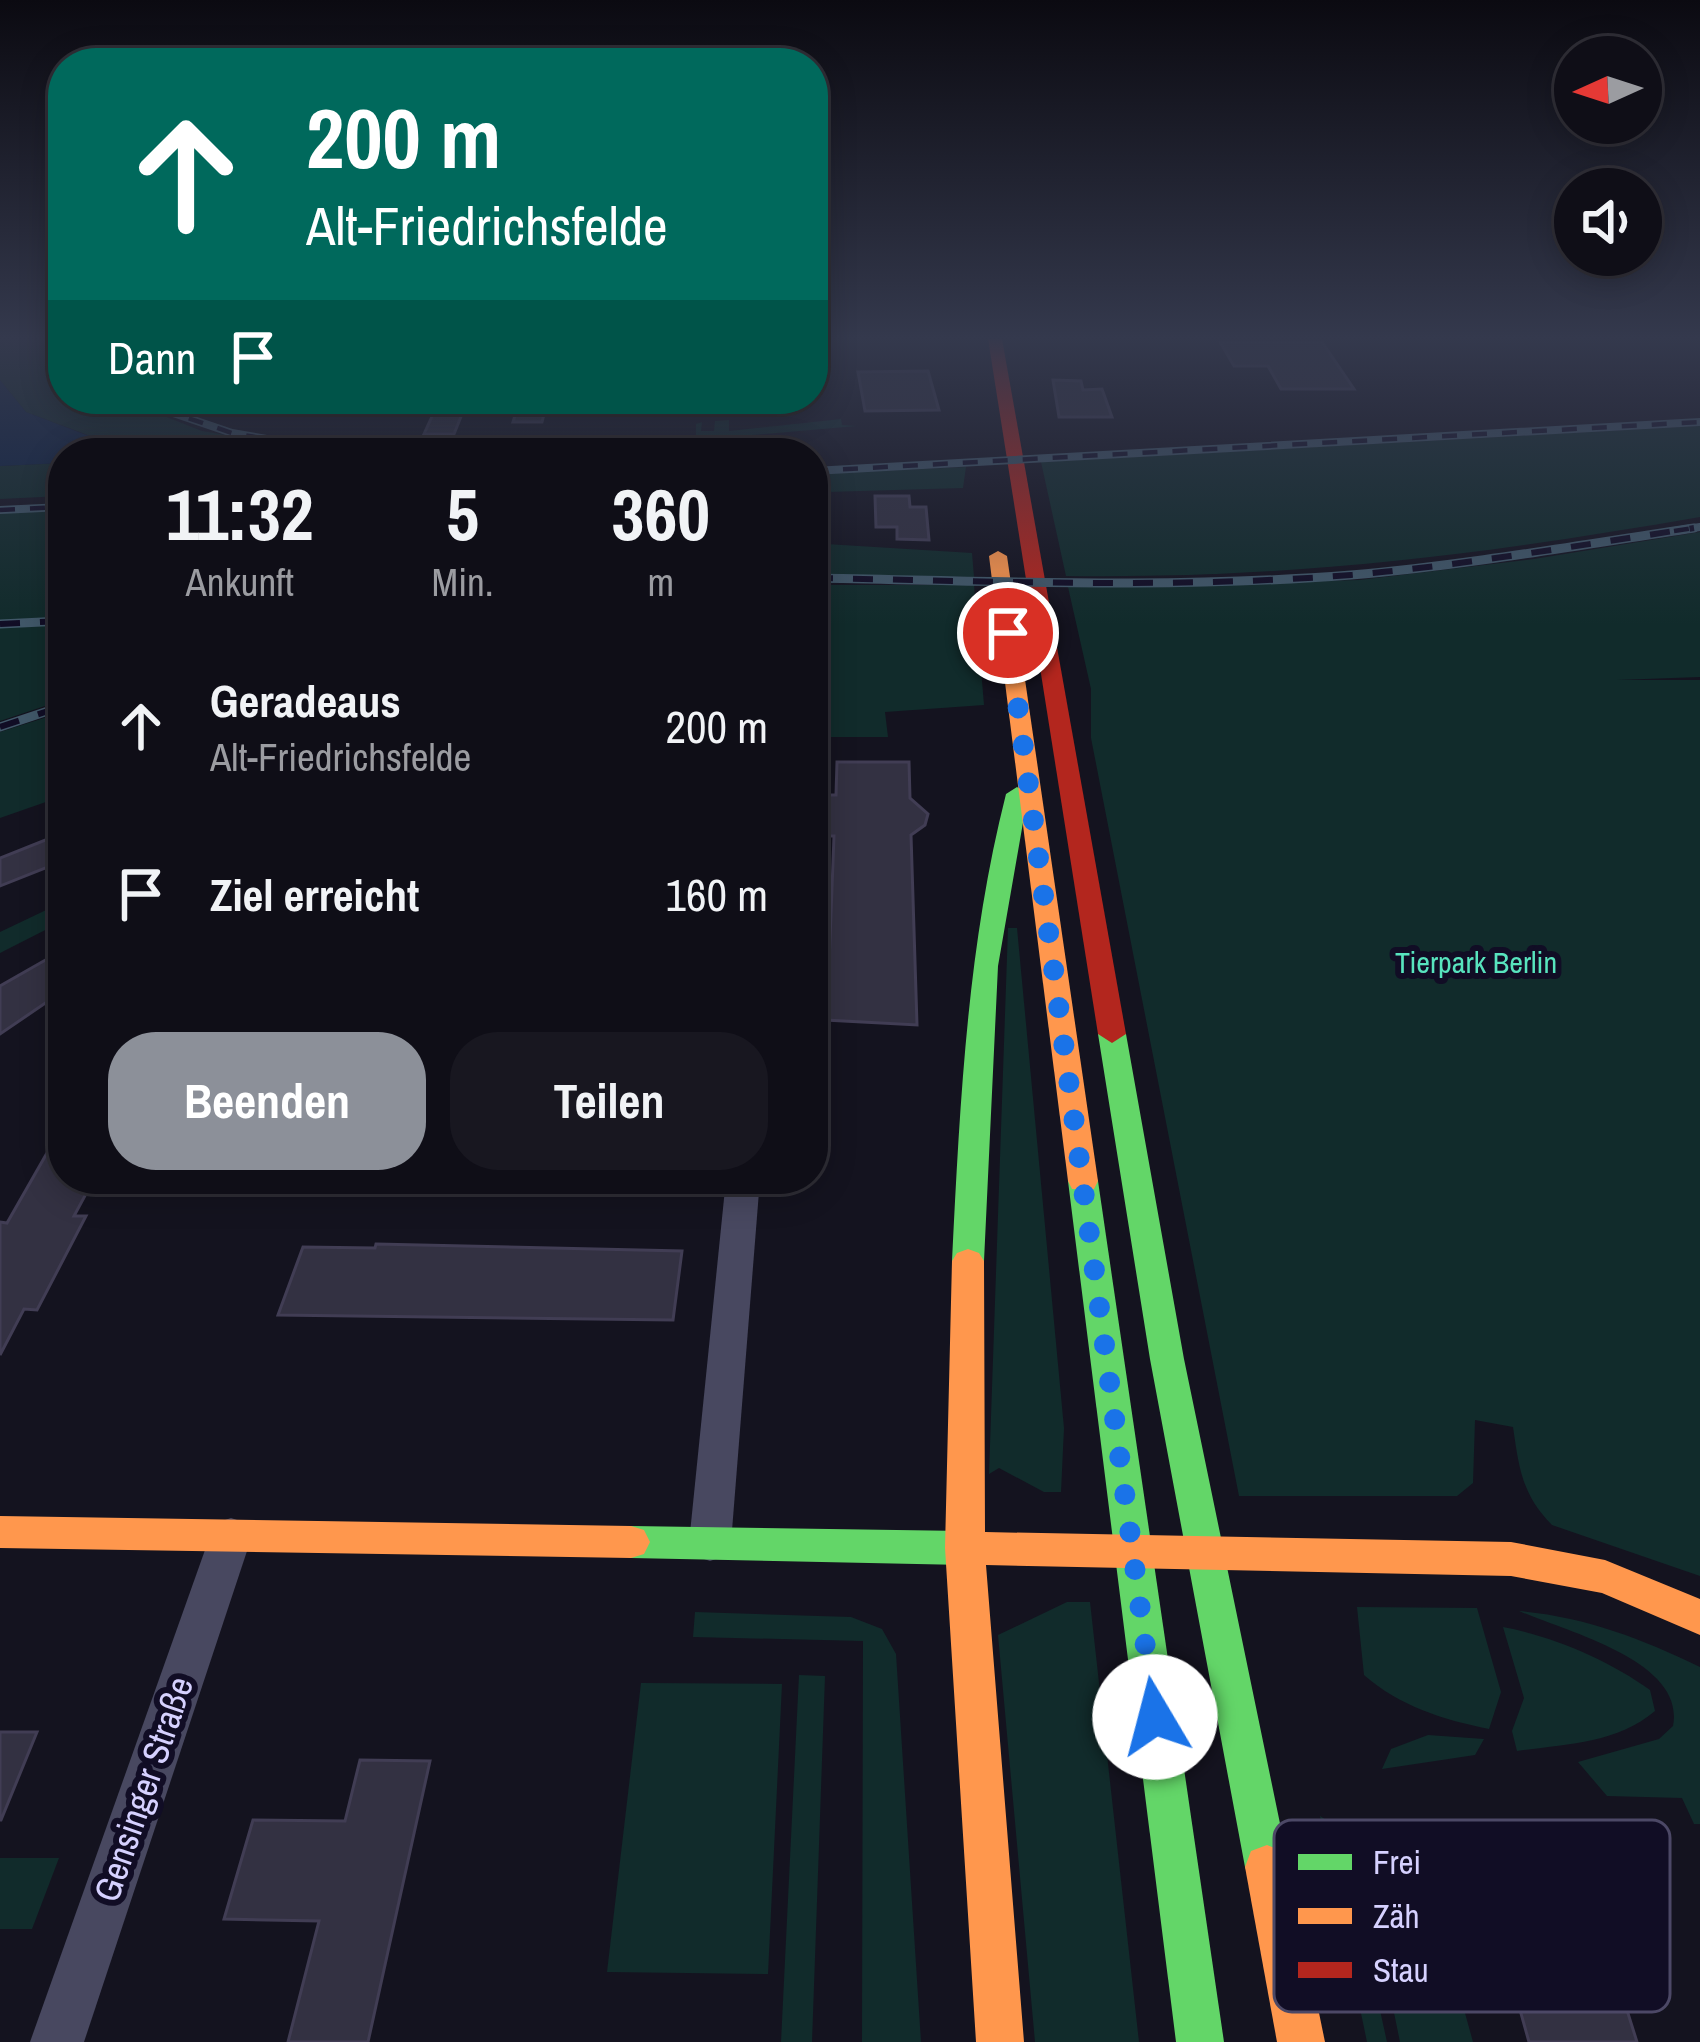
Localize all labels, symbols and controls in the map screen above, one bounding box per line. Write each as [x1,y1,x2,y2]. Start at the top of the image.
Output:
north arrow [1554,36,1662,144]
map controls [1554,36,1662,276]
text: 200 m [306,81,501,194]
icon: ahead [108,96,264,252]
button: sound [1554,168,1662,276]
text: Alt-Friedrichsfelde [306,189,668,262]
icon: arrive [220,324,286,390]
text: Dann [108,327,196,388]
text: 11:32 [166,465,314,562]
text: 5 [446,465,479,562]
text: 360 [612,465,710,562]
text: Ankunft [186,556,294,608]
text: Min. [432,556,494,608]
text: m [648,556,674,608]
pin [957,582,1059,684]
icon: arrive [975,600,1041,666]
text: Geradeaus [210,670,401,731]
icon: ahead [108,693,174,759]
text: 200 m [665,696,768,757]
text: Alt-Friedrichsfelde [210,731,471,783]
icon: arrive [108,861,174,927]
text: Ziel erreicht [210,864,419,925]
text: 160 m [665,864,768,925]
park label: Tierpark Berlin [1395,942,1557,982]
button: Beenden [108,1032,426,1170]
button: Teilen [450,1032,768,1170]
position arrow [1092,1654,1218,1780]
street label: Gensinger Straße [82,1670,204,1908]
legend [1274,1820,1670,2012]
text: Frei [1373,1840,1421,1884]
text: Zäh [1373,1894,1420,1938]
text: Stau [1373,1948,1429,1992]

